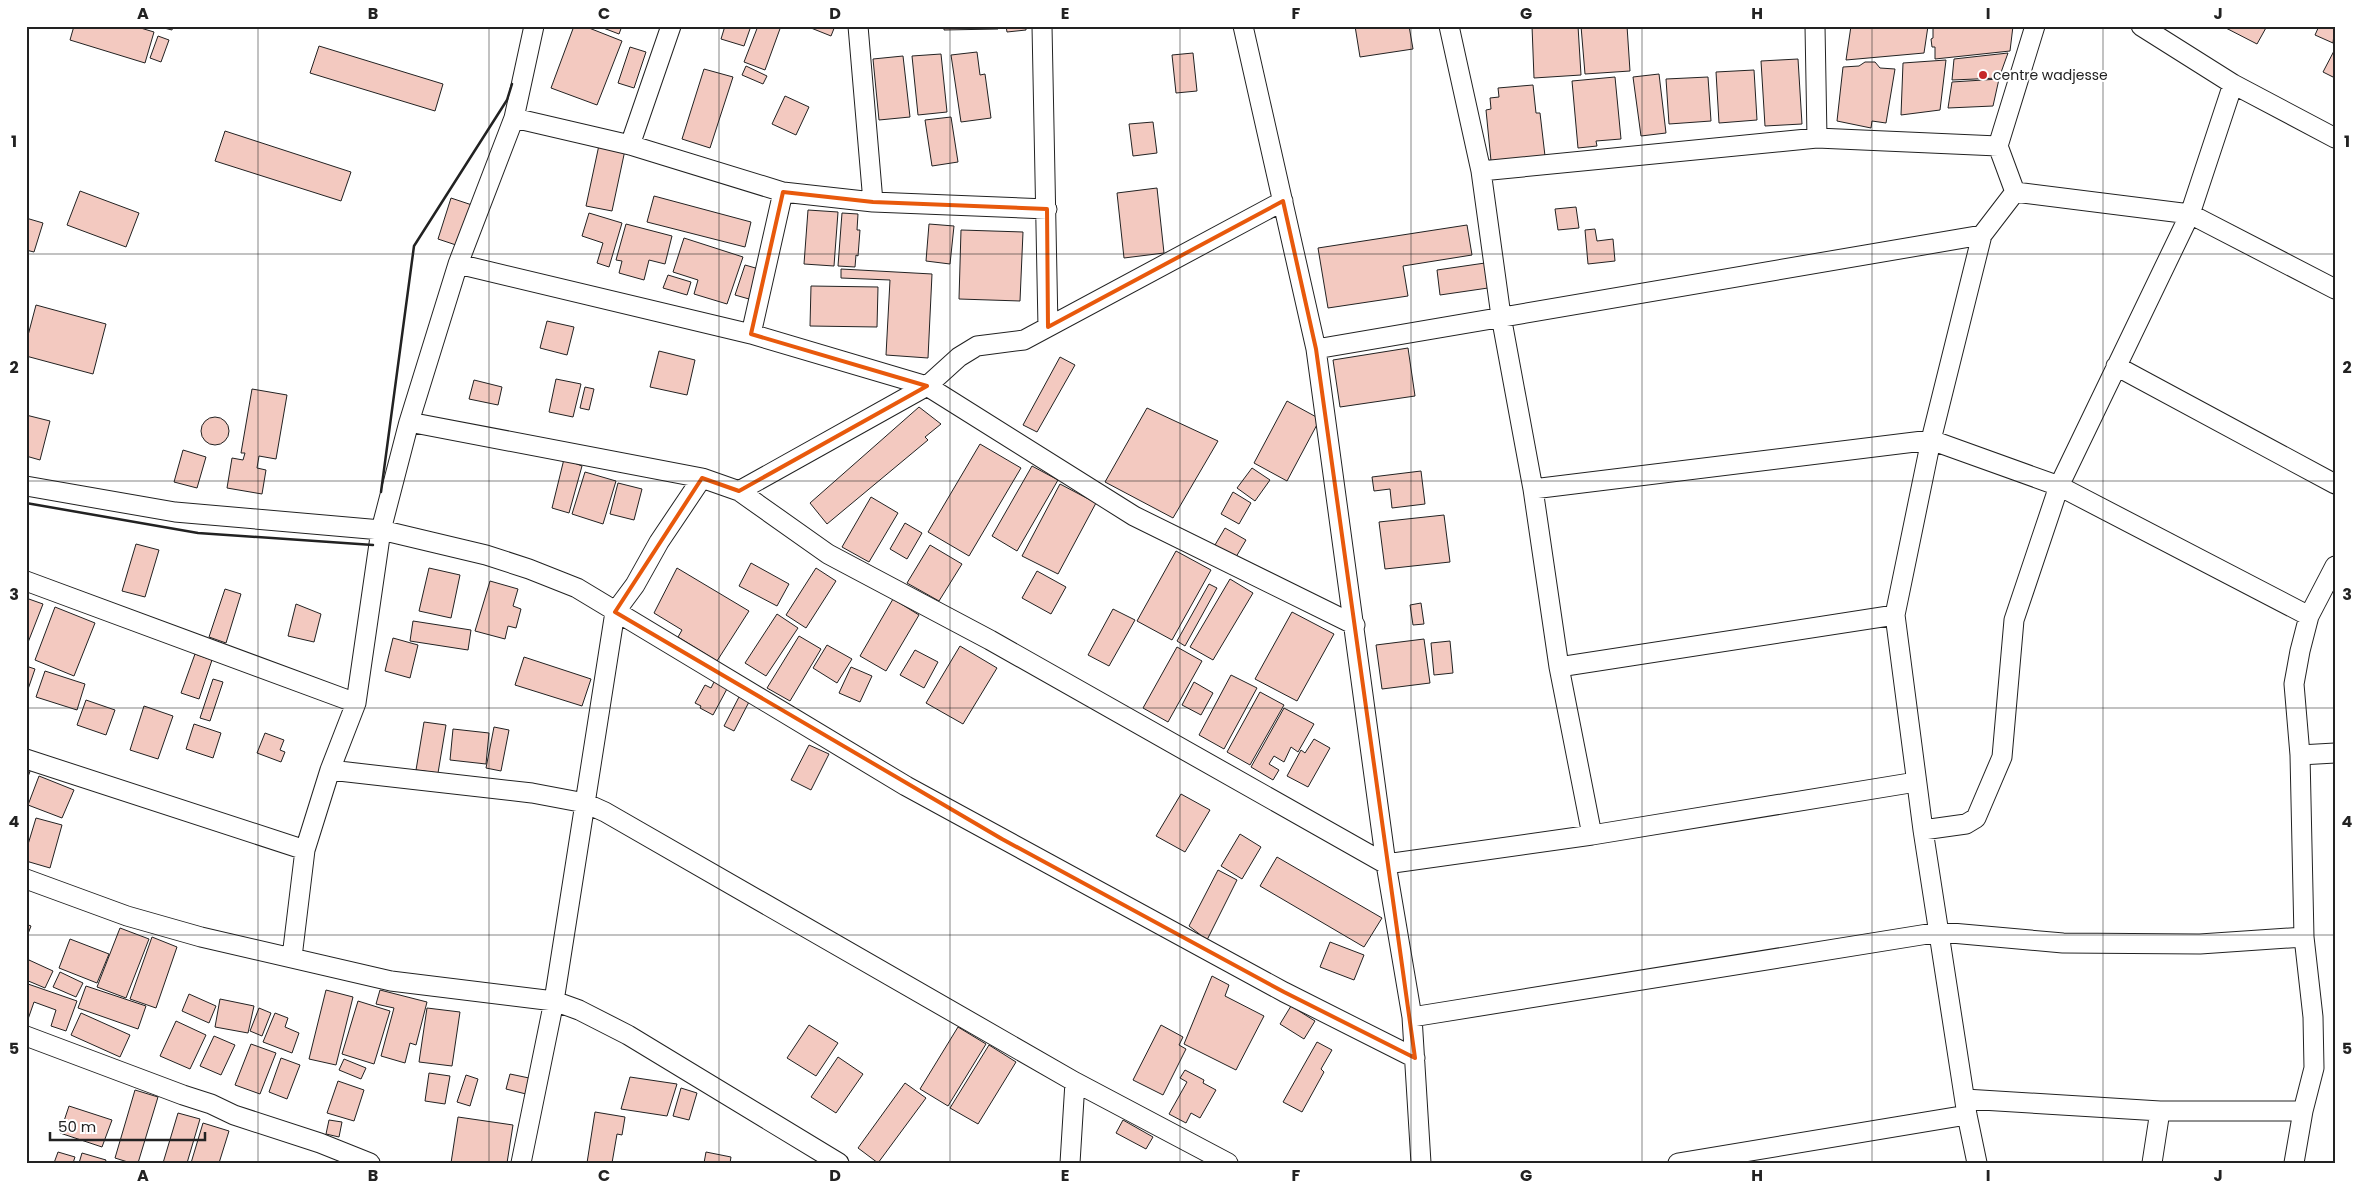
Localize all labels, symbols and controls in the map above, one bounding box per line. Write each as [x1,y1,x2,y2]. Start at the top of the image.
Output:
text: A [137,2,149,25]
text: B [368,2,378,25]
text: C [598,2,610,25]
text: D [829,2,841,25]
text: E [1061,2,1069,25]
text: F [1292,2,1301,25]
text: G [1520,2,1532,25]
text: H [1751,2,1763,25]
text: I [1986,2,1990,25]
text: J [2213,2,2223,25]
place label: centre wadjesse [1993,65,2108,85]
marker: centre wadjesse [1977,69,1989,81]
text: 1 [11,130,17,153]
text: 1 [2344,130,2350,153]
text: 2 [9,356,19,379]
text: 2 [2342,356,2352,379]
text: 3 [9,583,19,606]
text: 3 [2342,583,2352,606]
text: 4 [9,810,20,833]
text: 4 [2342,810,2353,833]
text: 5 [9,1037,19,1060]
text: 5 [2342,1037,2352,1060]
scale bar [50,1109,205,1141]
text: 50 m [58,1116,96,1137]
text: A [137,1164,149,1187]
text: B [368,1164,378,1187]
text: C [598,1164,610,1187]
text: D [829,1164,841,1187]
text: E [1061,1164,1069,1187]
text: F [1292,1164,1301,1187]
text: G [1520,1164,1532,1187]
text: H [1751,1164,1763,1187]
text: I [1986,1164,1990,1187]
text: J [2213,1164,2223,1187]

